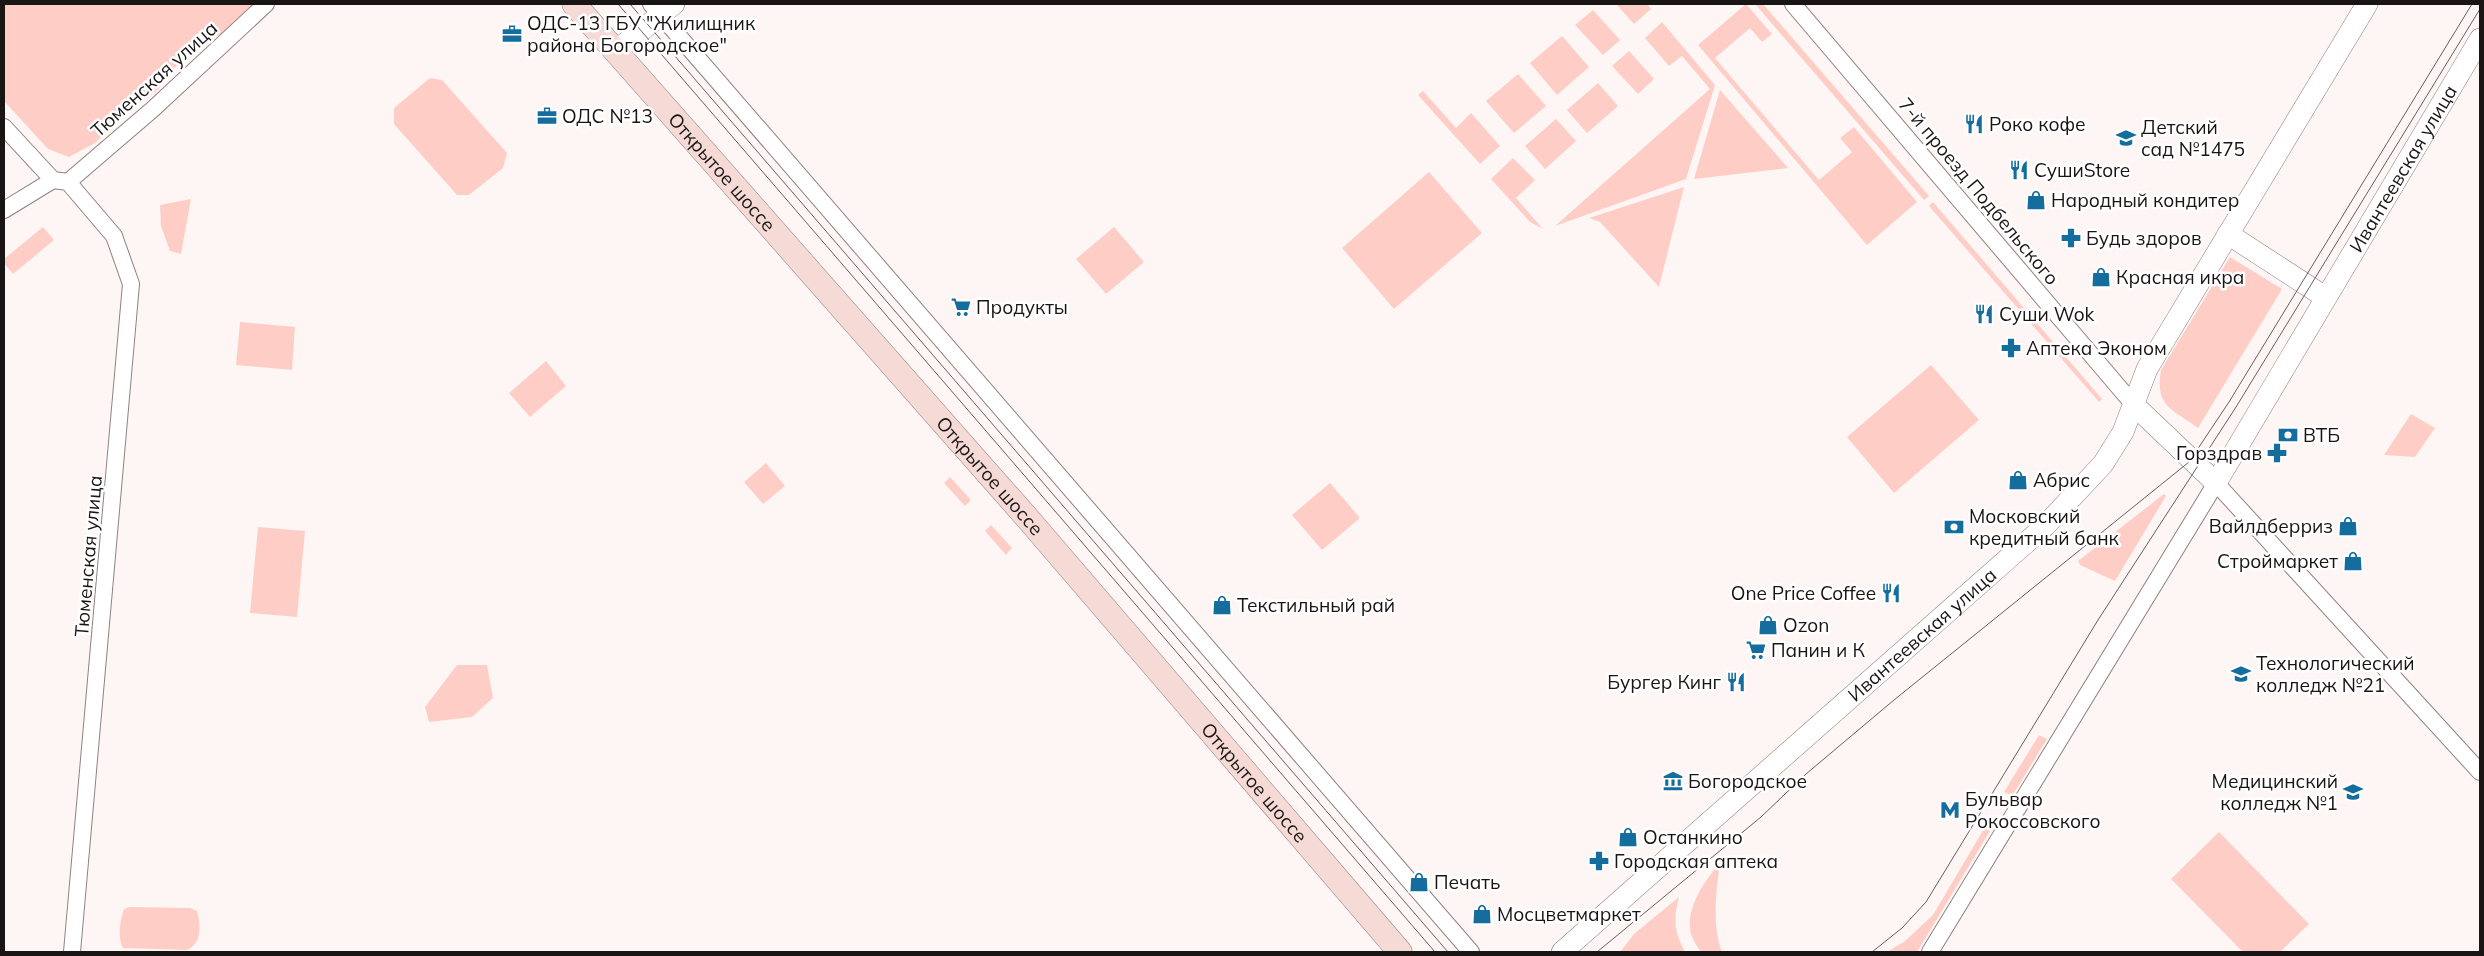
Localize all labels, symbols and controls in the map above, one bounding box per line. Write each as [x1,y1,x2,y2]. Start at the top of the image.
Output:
place label: ОДС-13 ГБУ "Жилищник района Богородское" [527,11,756,57]
street label: Тюменская улица [86,16,222,142]
office icon: ОДС-13 ГБУ "Жилищник района Богородское" [501,23,523,45]
street label: Ивантеевская улица [2344,81,2462,256]
street label: 7-й проезд Подбельского [1894,92,2064,290]
place label: ОДС №13 [562,104,653,128]
office icon: ОДС №13 [536,105,558,127]
street label: Открытое шоссе [663,108,781,237]
place label: Роко кофе [1989,112,2086,136]
restaurant icon: Роко кофе [1963,113,1985,135]
place label: Детский сад №1475 [2141,115,2245,161]
school or university icon: Детский сад №1475 [2115,127,2137,149]
place label: СушиStore [2034,158,2130,182]
restaurant icon: СушиStore [2008,159,2030,181]
place label: Народный кондитер [2051,188,2239,212]
shop icon: Народный кондитер [2025,189,2047,211]
place label: Будь здоров [2086,226,2202,250]
pharmacy icon: Будь здоров [2060,227,2082,249]
place label: Красная икра [2116,265,2244,289]
shop icon: Красная икра [2090,266,2112,288]
place label: Продукты [976,295,1068,319]
supermarket icon: Продукты [950,296,972,318]
place label: Суши Wok [1999,302,2095,326]
restaurant icon: Суши Wok [1973,303,1995,325]
place label: Аптека Эконом [2026,336,2167,360]
pharmacy icon: Аптека Эконом [2000,337,2022,359]
street label: Открытое шоссе [931,411,1049,540]
place label: ВТБ [2303,423,2340,447]
bank icon: ВТБ [2277,424,2299,446]
place label: Горздрав [2176,441,2262,465]
pharmacy icon: Горздрав [2266,442,2288,464]
place label: Абрис [2033,468,2090,492]
shop icon: Абрис [2007,469,2029,491]
street label: Тюменская улица [69,474,107,638]
place label: Московский кредитный банк [1969,504,2120,550]
place label: Вайлдберриз [2209,514,2333,538]
shop icon: Вайлдберриз [2337,515,2359,537]
bank icon: Московский кредитный банк [1943,516,1965,538]
place label: Строймаркет [2217,549,2338,573]
shop icon: Строймаркет [2342,550,2364,572]
street label: Ивантеевская улица [1843,563,2001,706]
place label: One Price Coffee [1731,581,1876,605]
restaurant icon: One Price Coffee [1880,582,1902,604]
place label: Текстильный рай [1237,593,1395,617]
shop icon: Текстильный рай [1211,594,1233,616]
place label: Ozon [1783,613,1829,637]
shop icon: Ozon [1757,614,1779,636]
place label: Панин и К [1771,638,1865,662]
supermarket icon: Панин и К [1745,639,1767,661]
place label: Технологический колледж №21 [2256,651,2415,697]
school or university icon: Технологический колледж №21 [2230,663,2252,685]
place label: Бургер Кинг [1607,670,1722,694]
restaurant icon: Бургер Кинг [1725,671,1747,693]
street label: Открытое шоссе [1196,718,1313,848]
place label: Богородское [1688,769,1807,793]
place label: Медицинский колледж №1 [2212,769,2338,815]
museum icon: Богородское [1662,770,1684,792]
school or university icon: Медицинский колледж №1 [2342,781,2364,803]
place label: Бульвар Рокоссовского [1965,787,2101,833]
metro station icon: Бульвар Рокоссовского [1939,799,1961,821]
place label: Останкино [1643,825,1743,849]
shop icon: Останкино [1617,826,1639,848]
place label: Городская аптека [1614,849,1778,873]
pharmacy icon: Городская аптека [1588,850,1610,872]
place label: Печать [1434,870,1500,894]
shop icon: Печать [1408,871,1430,893]
place label: Мосцветмаркет [1497,902,1641,926]
shop icon: Мосцветмаркет [1471,903,1493,925]

